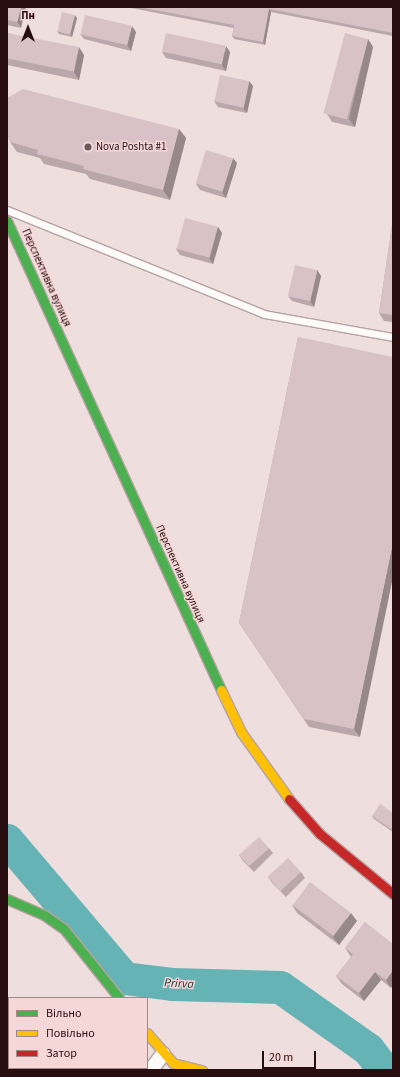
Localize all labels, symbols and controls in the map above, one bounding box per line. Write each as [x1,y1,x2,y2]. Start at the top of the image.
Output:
north arrow [8,8,48,48]
text: Пн [21,8,35,23]
place label: Nova Poshta #1 [96,140,166,154]
marker: Nova Poshta #1 [83,142,93,152]
street label: Перспективна вулиця [18,227,74,329]
street label: Перспективна вулиця [152,523,208,625]
water label: Prirva [164,976,194,992]
legend [8,997,148,1069]
text: Вільно [46,1005,82,1022]
text: Повільно [46,1025,95,1042]
scale bar [264,1043,318,1069]
text: Затор [46,1045,77,1062]
text: 20 m [269,1049,293,1066]

